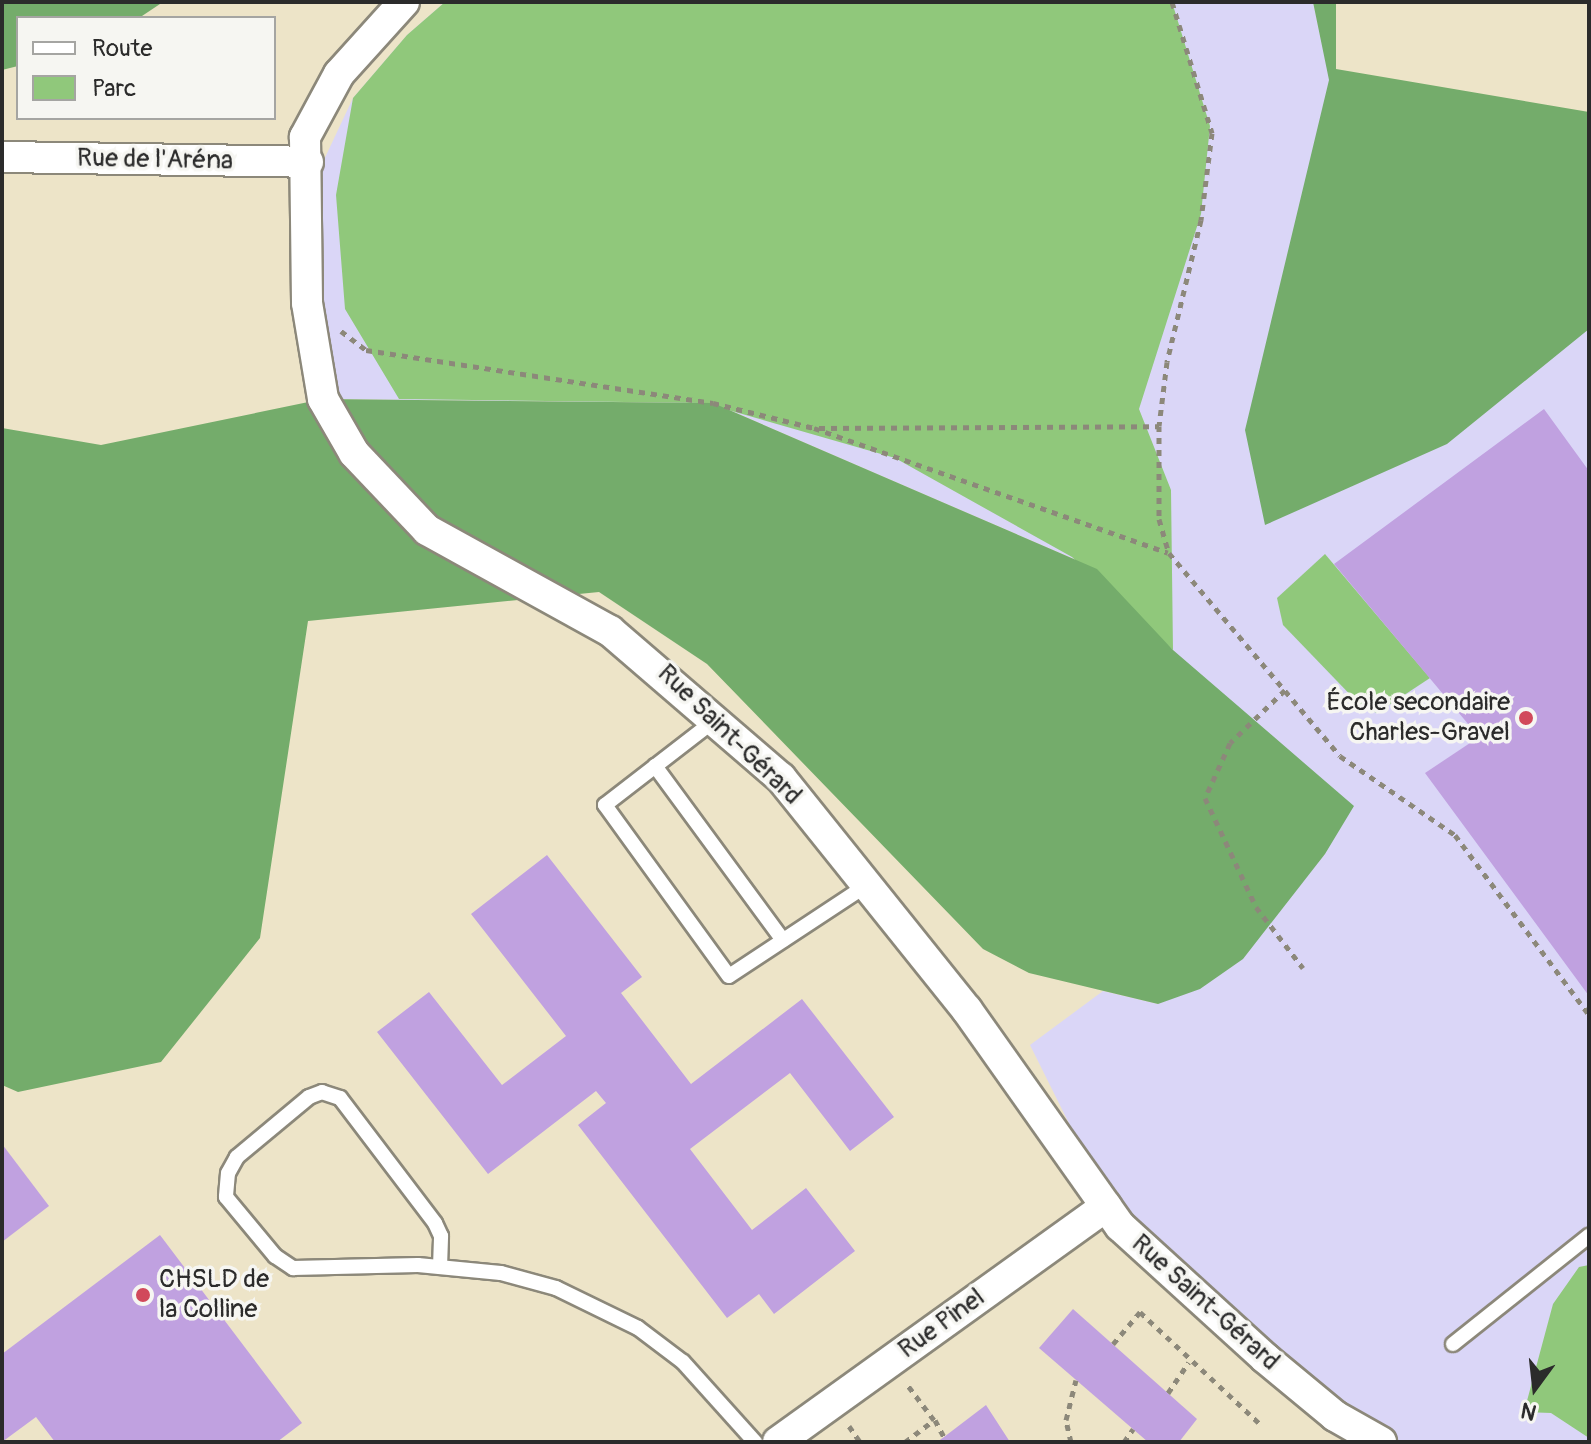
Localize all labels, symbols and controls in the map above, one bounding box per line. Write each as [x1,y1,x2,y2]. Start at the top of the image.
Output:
legend [16,16,276,120]
text: Route [92,34,152,63]
text: Parc [92,74,136,103]
street label: Rue de l'Aréna [77,143,233,177]
street label: Rue Saint-Gérard [650,658,808,812]
place label: École secondaire Charles-Gravel [1327,687,1510,748]
marker: École secondaire Charles-Gravel [1517,709,1535,727]
street label: Rue Saint-Gérard [1125,1228,1285,1378]
place label: CHSLD de la Colline [159,1264,269,1326]
street label: Rue Pinel [893,1282,991,1366]
marker: CHSLD de la Colline [134,1286,152,1304]
north arrow [1495,1348,1575,1428]
text: N [1518,1396,1540,1427]

